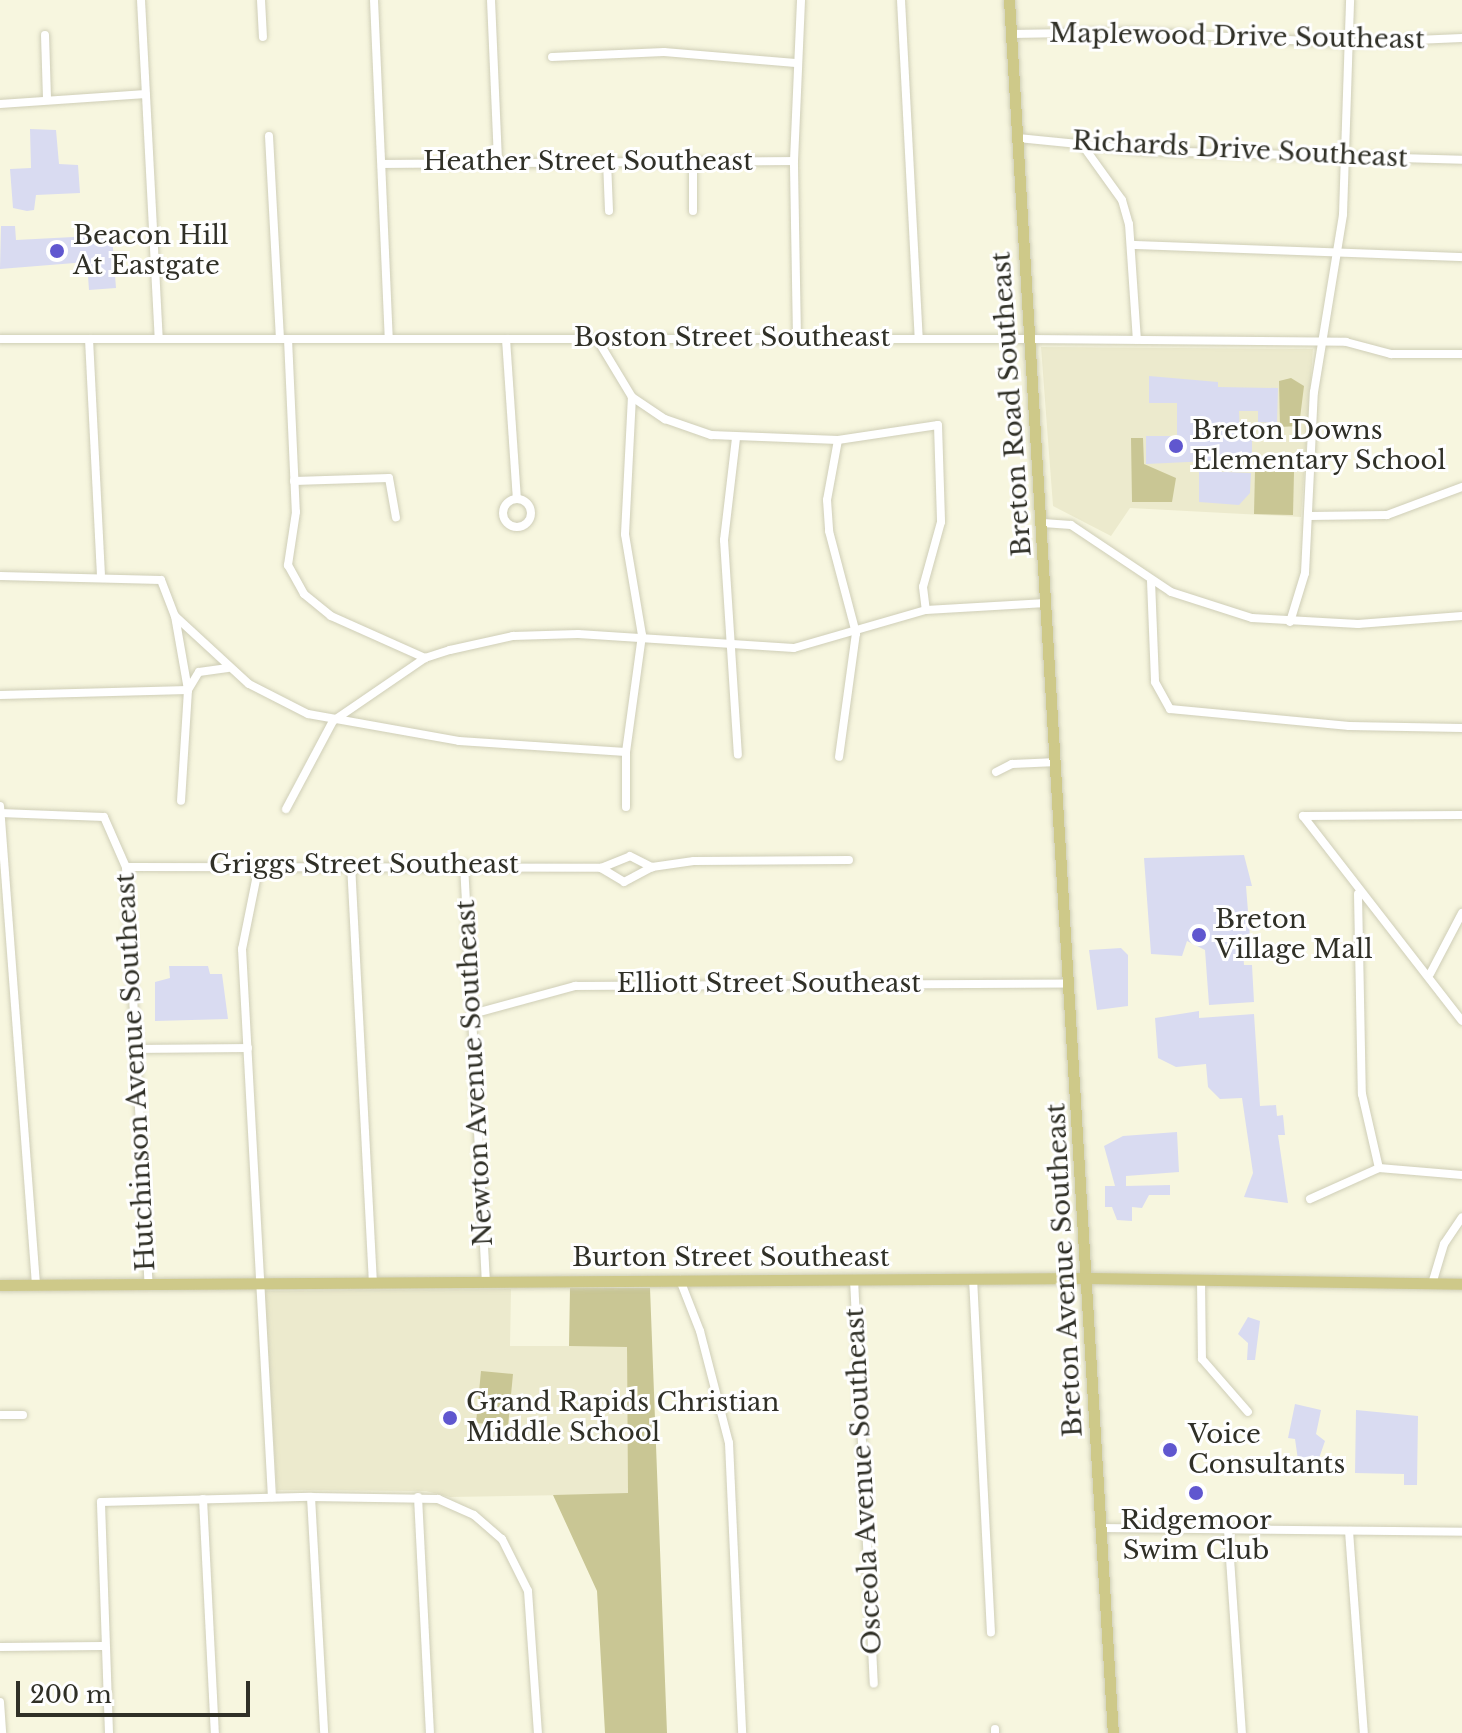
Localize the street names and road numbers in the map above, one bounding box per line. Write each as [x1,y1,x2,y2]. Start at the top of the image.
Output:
street label: Maplewood Drive Southeast [1049,18,1425,56]
street label: Richards Drive Southeast [1071,126,1409,174]
street label: Heather Street Southeast [423,146,753,178]
street label: Breton Road Southeast [986,250,1038,558]
street label: Boston Street Southeast [574,322,890,354]
street label: Griggs Street Southeast [209,849,519,881]
street label: Hutchinson Avenue Southeast [110,872,162,1272]
street label: Newton Avenue Southeast [450,898,500,1248]
street label: Elliott Street Southeast [617,968,921,1000]
street label: Breton Avenue Southeast [1041,1102,1089,1438]
street label: Burton Street Southeast [572,1242,890,1274]
street label: Osceola Avenue Southeast [839,1306,889,1656]

